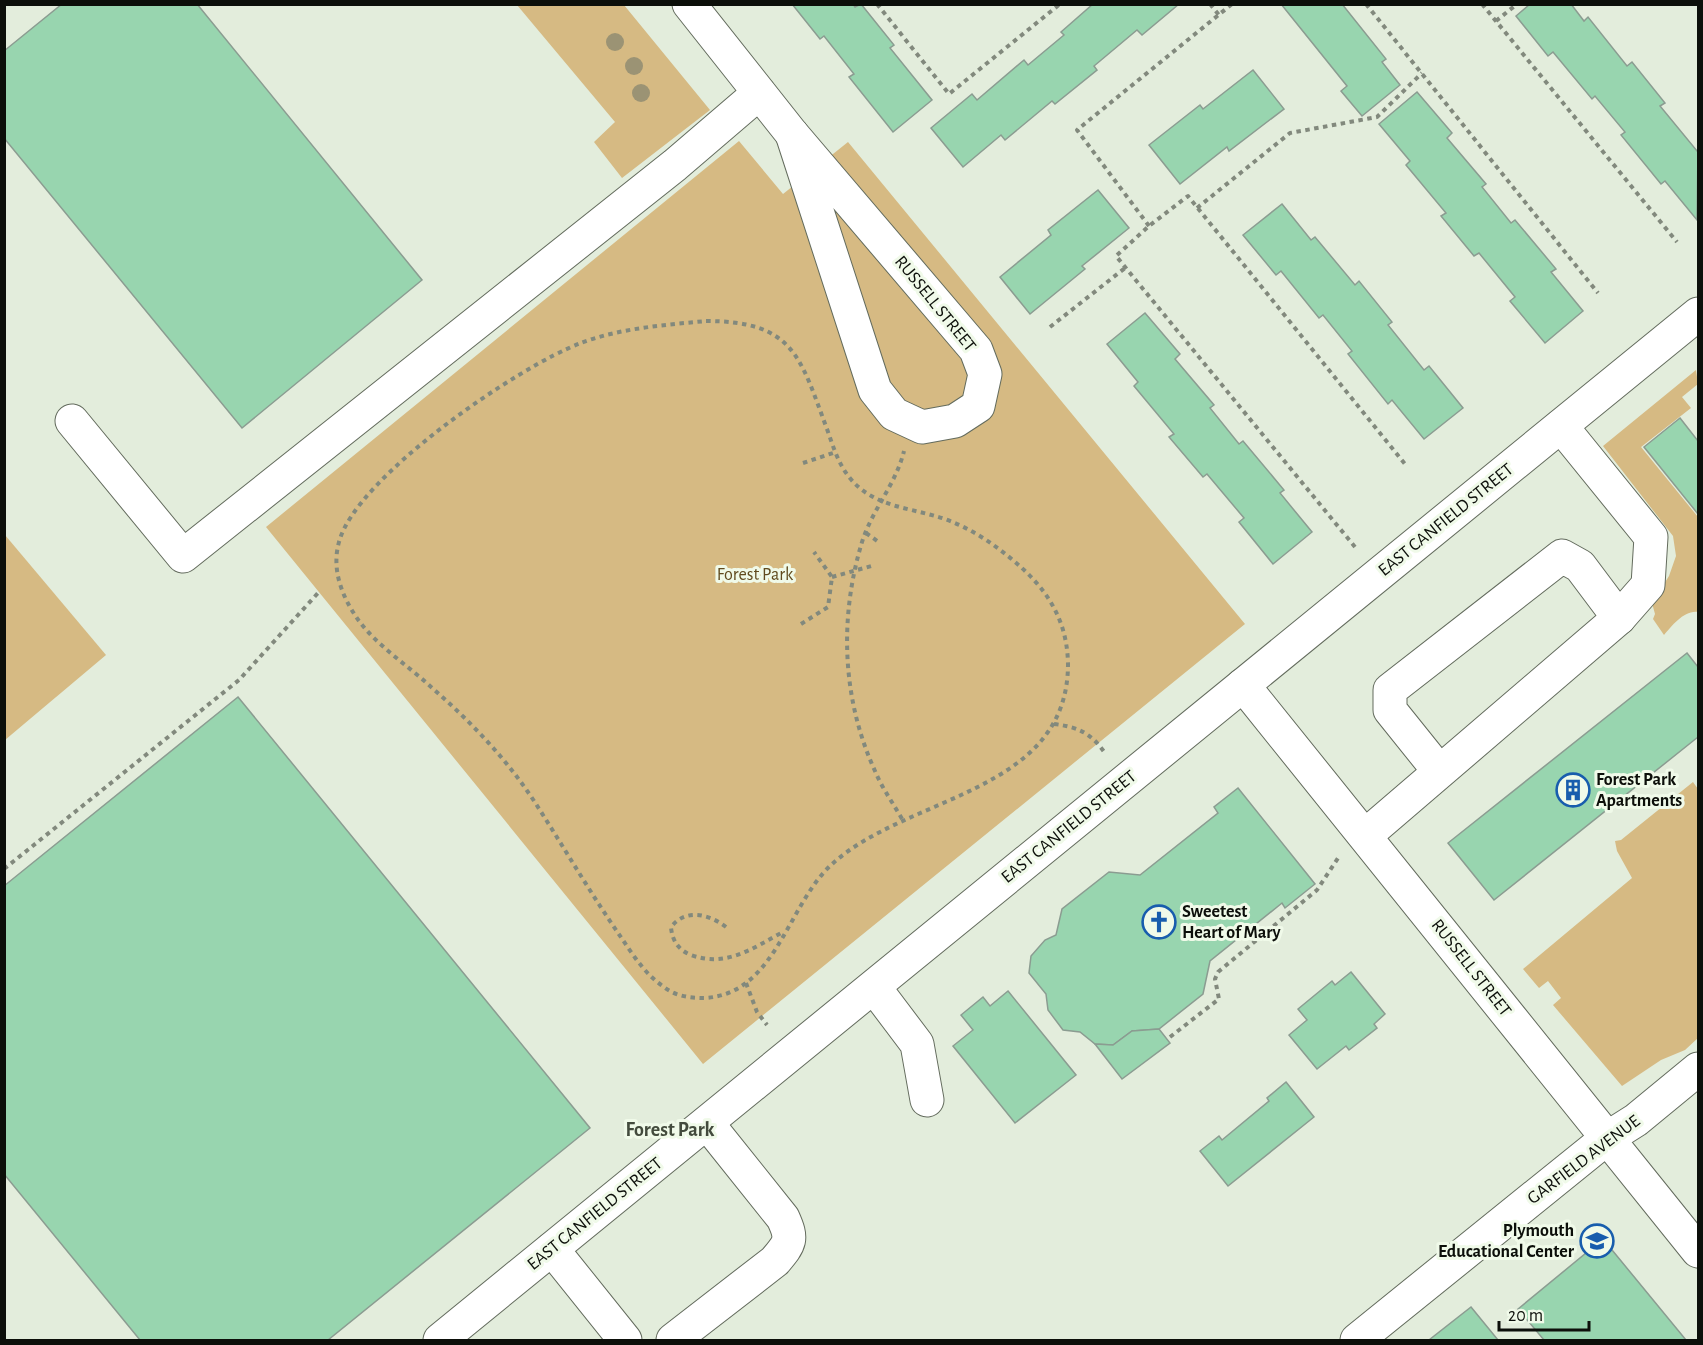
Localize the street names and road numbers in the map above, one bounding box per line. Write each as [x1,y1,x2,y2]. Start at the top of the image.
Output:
street label: RUSSELL STREET [891,253,979,356]
street label: EAST CANFIELD STREET [1375,460,1517,580]
street label: EAST CANFIELD STREET [998,767,1140,887]
street label: RUSSELL STREET [1428,916,1514,1020]
street label: GARFIELD AVENUE [1524,1112,1644,1208]
street label: EAST CANFIELD STREET [524,1154,666,1274]

